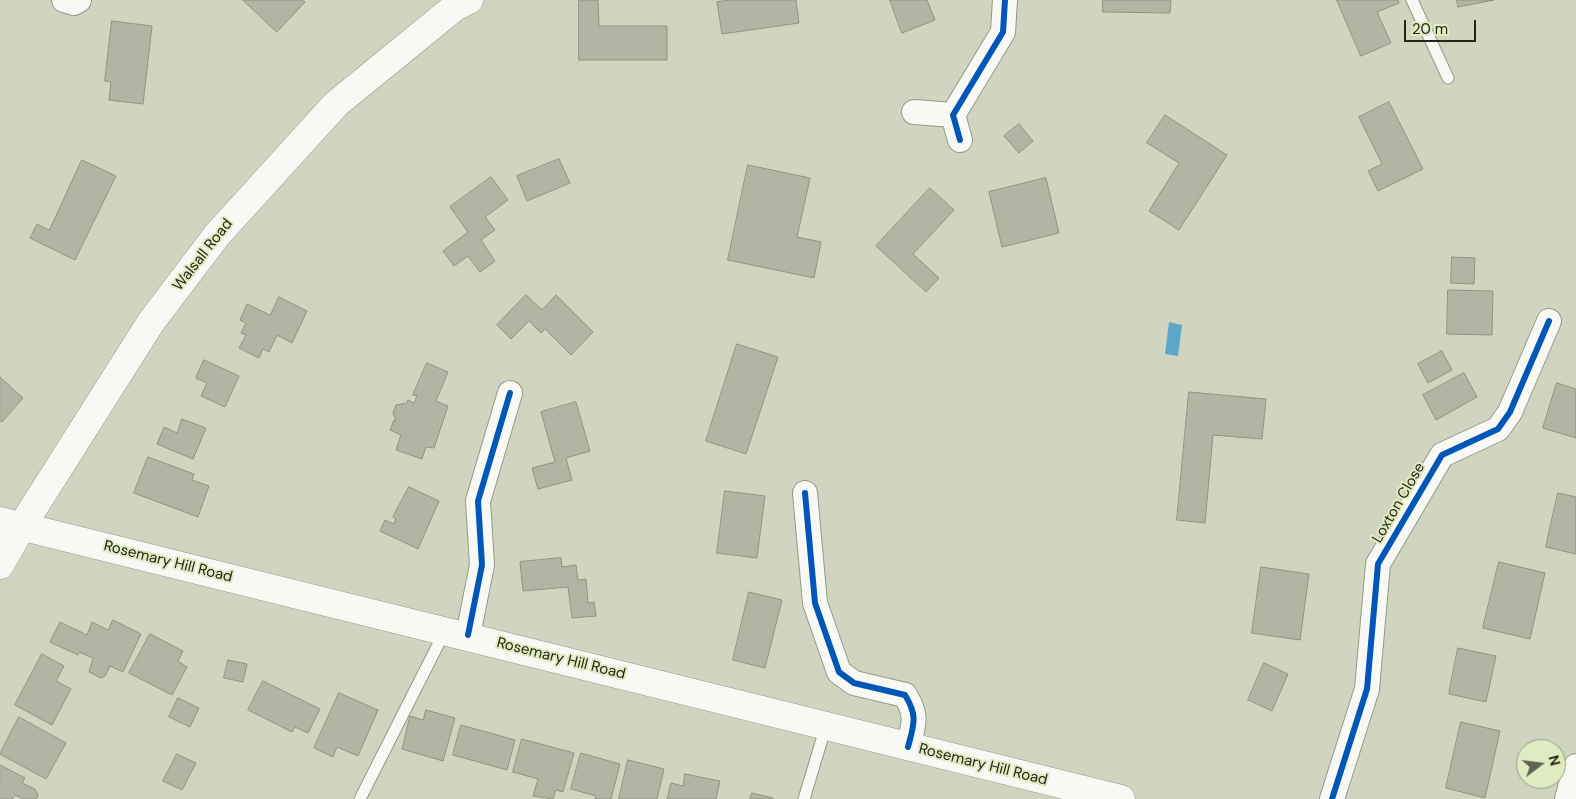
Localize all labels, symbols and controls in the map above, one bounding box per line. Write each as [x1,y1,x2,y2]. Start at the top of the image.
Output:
scale bar [1406,10,1478,42]
text: 20 m [1412,19,1448,39]
street label: Walsall Road [169,215,237,295]
street label: Loxton Close [1369,460,1429,546]
street label: Rosemary Hill Road [102,537,234,587]
street label: Rosemary Hill Road [495,634,627,684]
north arrow [1516,739,1566,789]
street label: Rosemary Hill Road [917,740,1049,790]
text: N [1545,753,1565,768]

